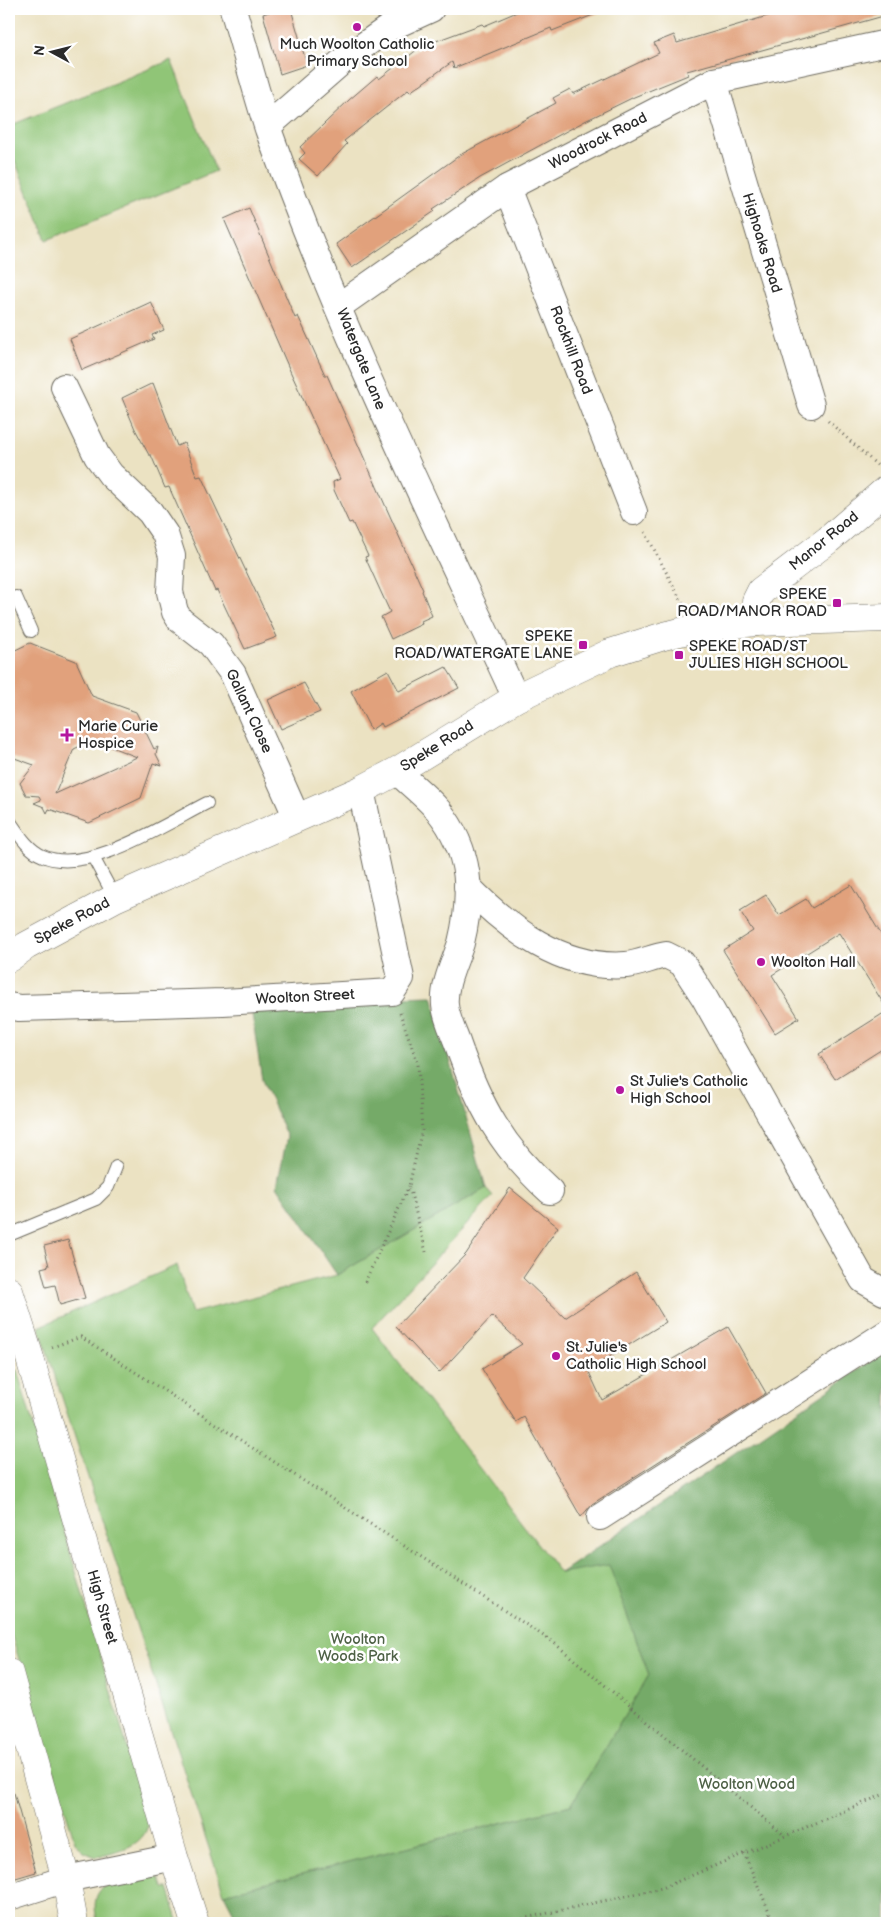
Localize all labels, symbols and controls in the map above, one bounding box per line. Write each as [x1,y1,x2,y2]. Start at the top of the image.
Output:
marker: Much Woolton Catholic Primary School [351,21,363,33]
north arrow [28,28,78,78]
place label: Much Woolton Catholic Primary School [280,35,434,71]
text: N [31,44,49,57]
street label: Woodrock Road [546,108,650,174]
street label: Highoaks Road [738,191,786,295]
street label: Rockhill Road [545,303,597,397]
street label: Watergate Lane [332,305,390,413]
street label: Manor Road [785,507,863,575]
place label: SPEKE ROAD/MANOR ROAD [677,585,827,621]
marker: SPEKE ROAD/MANOR ROAD [831,597,843,609]
place label: SPEKE ROAD/WATERGATE LANE [394,627,573,663]
place label: SPEKE ROAD/ST JULIES HIGH SCHOOL [689,637,848,673]
marker: SPEKE ROAD/WATERGATE LANE [577,639,589,651]
marker: SPEKE ROAD/ST JULIES HIGH SCHOOL [673,649,685,661]
street label: Gallant Close [221,666,277,756]
street label: Speke Road [397,716,477,776]
place label: Marie Curie Hospice [78,717,158,753]
marker: Marie Curie Hospice [60,728,74,742]
street label: Speke Road [31,893,113,949]
place label: Woolton Hall [771,953,856,972]
marker: Woolton Hall [755,956,767,968]
street label: Woolton Street [255,985,355,1009]
place label: St Julie's Catholic High School [630,1072,748,1108]
marker: St Julie's Catholic High School [614,1084,626,1096]
place label: St. Julie's Catholic High School [566,1338,706,1374]
marker: St. Julie's Catholic High School [550,1350,562,1362]
street label: High Street [82,1568,122,1647]
park label: Woolton Woods Park [318,1630,399,1666]
park label: Woolton Wood [699,1775,795,1794]

